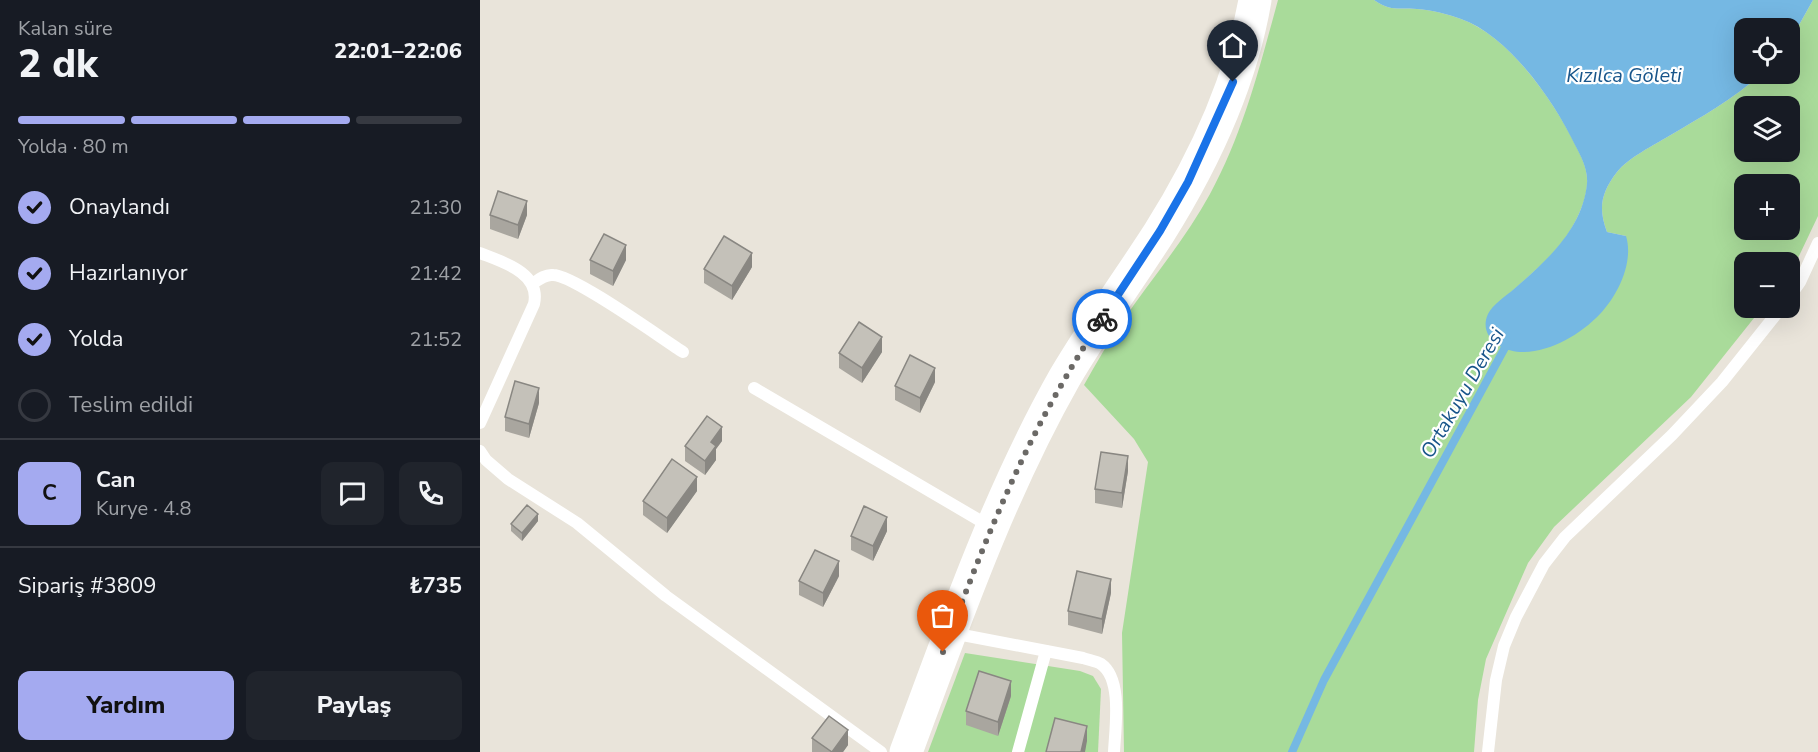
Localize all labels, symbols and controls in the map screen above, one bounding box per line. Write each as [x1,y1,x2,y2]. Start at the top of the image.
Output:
text: Kalan süre [18,15,113,42]
map controls [1734,18,1800,318]
button: locate [1734,18,1800,84]
pin [1207,20,1258,82]
icon: home [1216,29,1249,62]
text: 22:01–22:06 [334,36,462,66]
text: 2 dk [18,38,98,91]
water label: Kızılca Göleti [1566,62,1682,89]
button: layers [1734,96,1800,162]
text: Yolda · 80 m [18,133,129,160]
button: + [1734,174,1800,240]
icon: check [18,191,51,224]
text: Onaylandı [69,192,170,222]
text: 21:30 [409,194,462,221]
button: − [1734,252,1800,318]
icon: check [18,257,51,290]
text: Hazırlanıyor [69,258,188,288]
text: 21:42 [409,260,462,287]
courier [1072,289,1132,349]
icon: bike [1086,303,1119,336]
icon: check [18,323,51,356]
water label: Ortakuyu Deresi [1414,323,1511,463]
text: Yolda [69,324,124,354]
text: 21:52 [409,326,462,353]
text: Teslim edildi [69,390,193,420]
button: chat [321,462,384,525]
button: phone [399,462,462,525]
text: Can [96,465,135,495]
text: C [42,478,57,508]
text: Kurye · 4.8 [96,495,191,522]
text: Sipariş #3809 [18,571,156,601]
text: ₺735 [409,571,462,601]
pin [917,590,968,652]
icon: bag [926,599,959,632]
button: Yardım [18,671,234,740]
button: Paylaş [246,671,462,740]

